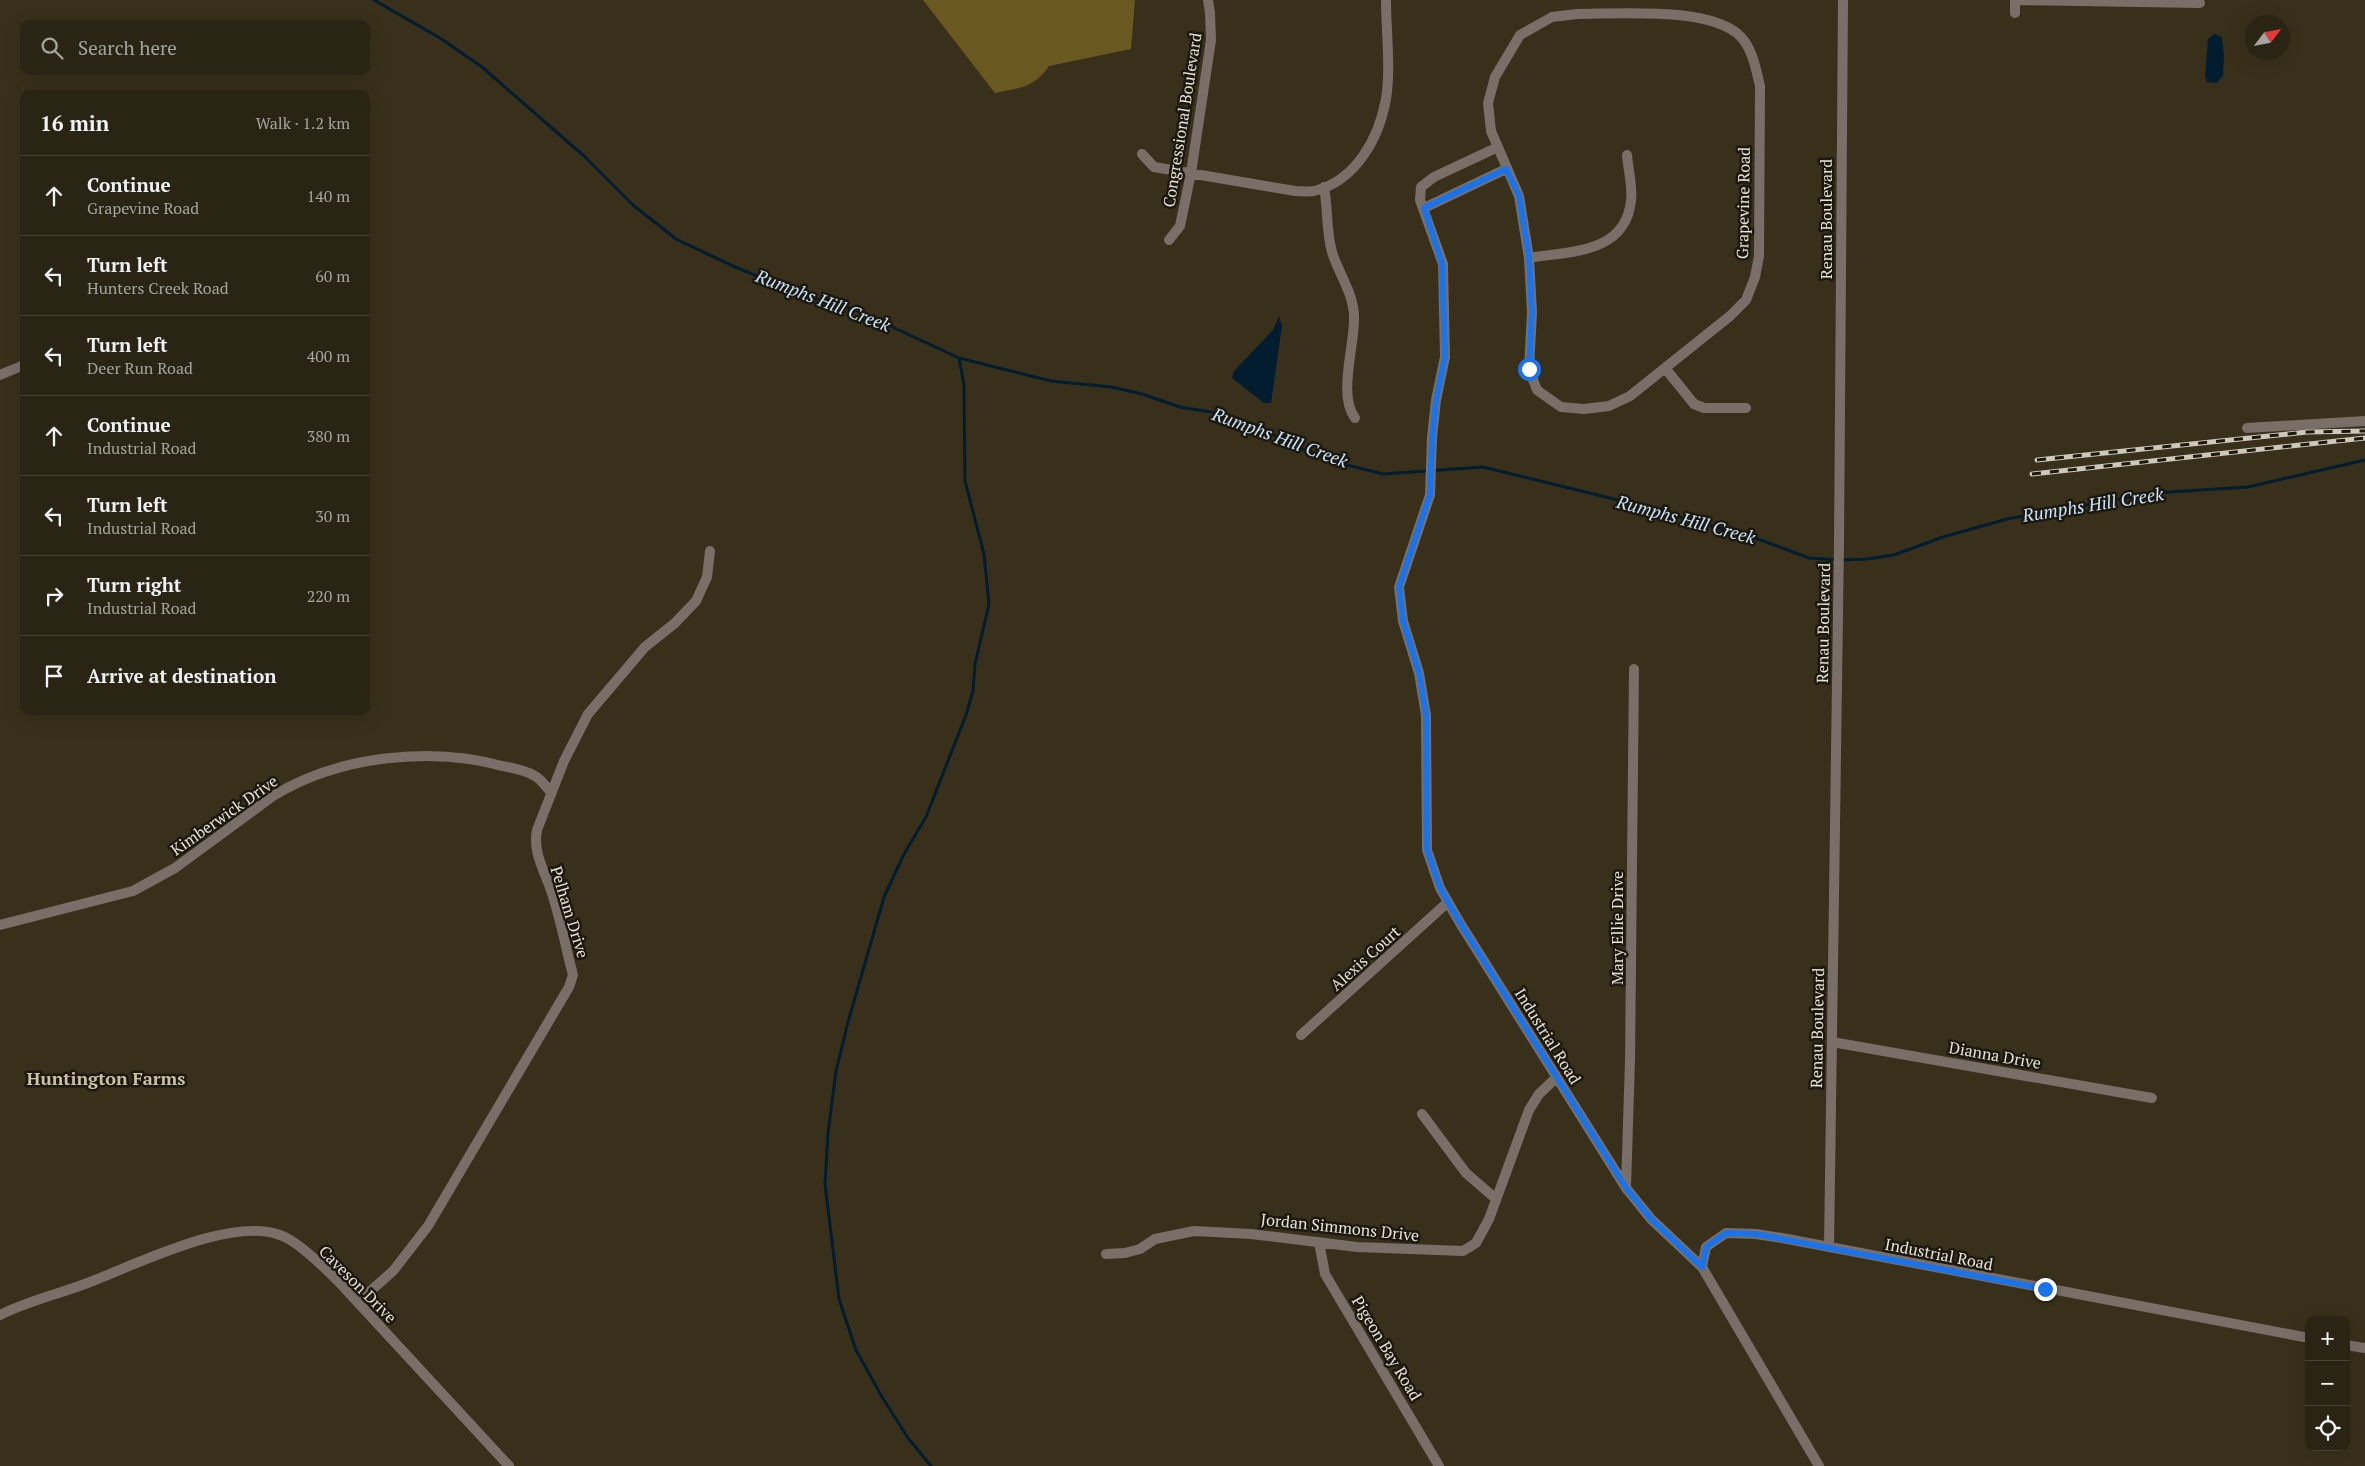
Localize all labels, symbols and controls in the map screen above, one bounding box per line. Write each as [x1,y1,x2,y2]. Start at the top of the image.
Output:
north arrow [2245,15,2290,60]
search box [20,20,370,75]
street label: Congressional Boulevard [1157,31,1207,209]
icon: search [38,34,66,62]
text: Search here [78,35,177,60]
text: 16 min [40,109,109,137]
text: Walk · 1.2 km [256,112,350,134]
street label: Grapevine Road [1731,147,1755,259]
street label: Renau Boulevard [1815,159,1837,279]
text: Continue [87,172,171,197]
icon: ahead [40,182,68,210]
text: 140 m [307,185,350,207]
text: Grapevine Road [87,197,199,219]
text: Turn left [87,252,168,277]
icon: left [40,262,68,290]
water label: Rumphs Hill Creek [752,263,894,337]
text: 60 m [315,265,350,287]
text: Hunters Creek Road [87,277,229,299]
text: Turn left [87,332,168,357]
icon: left [40,342,68,370]
text: 400 m [307,345,350,367]
text: Deer Run Road [87,357,193,379]
route start [1518,358,1541,381]
water label: Rumphs Hill Creek [1208,401,1352,473]
text: Continue [87,412,171,437]
icon: ahead [40,422,68,450]
text: 380 m [307,425,350,447]
text: Industrial Road [87,437,197,459]
water label: Rumphs Hill Creek [2020,481,2165,527]
water label: Rumphs Hill Creek [1613,489,1759,549]
text: Turn left [87,492,168,517]
icon: left [40,502,68,530]
text: 30 m [315,505,350,527]
text: Industrial Road [87,517,197,539]
street label: Renau Boulevard [1811,563,1835,683]
text: Turn right [87,572,181,597]
icon: right [40,582,68,610]
text: 220 m [307,585,350,607]
text: Industrial Road [87,597,197,619]
icon: arrive [40,662,68,690]
text: Arrive at destination [87,663,276,688]
street label: Kimberwick Drive [166,770,282,860]
street label: Pelham Drive [546,863,594,961]
street label: Mary Ellie Drive [1606,871,1628,985]
street label: Alexis Court [1325,921,1405,995]
street label: Renau Boulevard [1805,968,1829,1088]
street label: Industrial Road [1510,984,1586,1088]
street label: Dianna Drive [1947,1036,2043,1074]
district label: Huntington Farms [27,1066,185,1090]
street label: Jordan Simmons Drive [1260,1208,1420,1246]
street label: Industrial Road [1883,1233,1995,1275]
street label: Caveson Drive [314,1240,402,1328]
route end [2034,1278,2057,1301]
street label: Pigeon Bay Road [1347,1291,1427,1405]
map controls [2305,1316,2350,1451]
button: + [2305,1316,2350,1361]
button: − [2305,1361,2350,1406]
button: locate [2305,1406,2350,1451]

